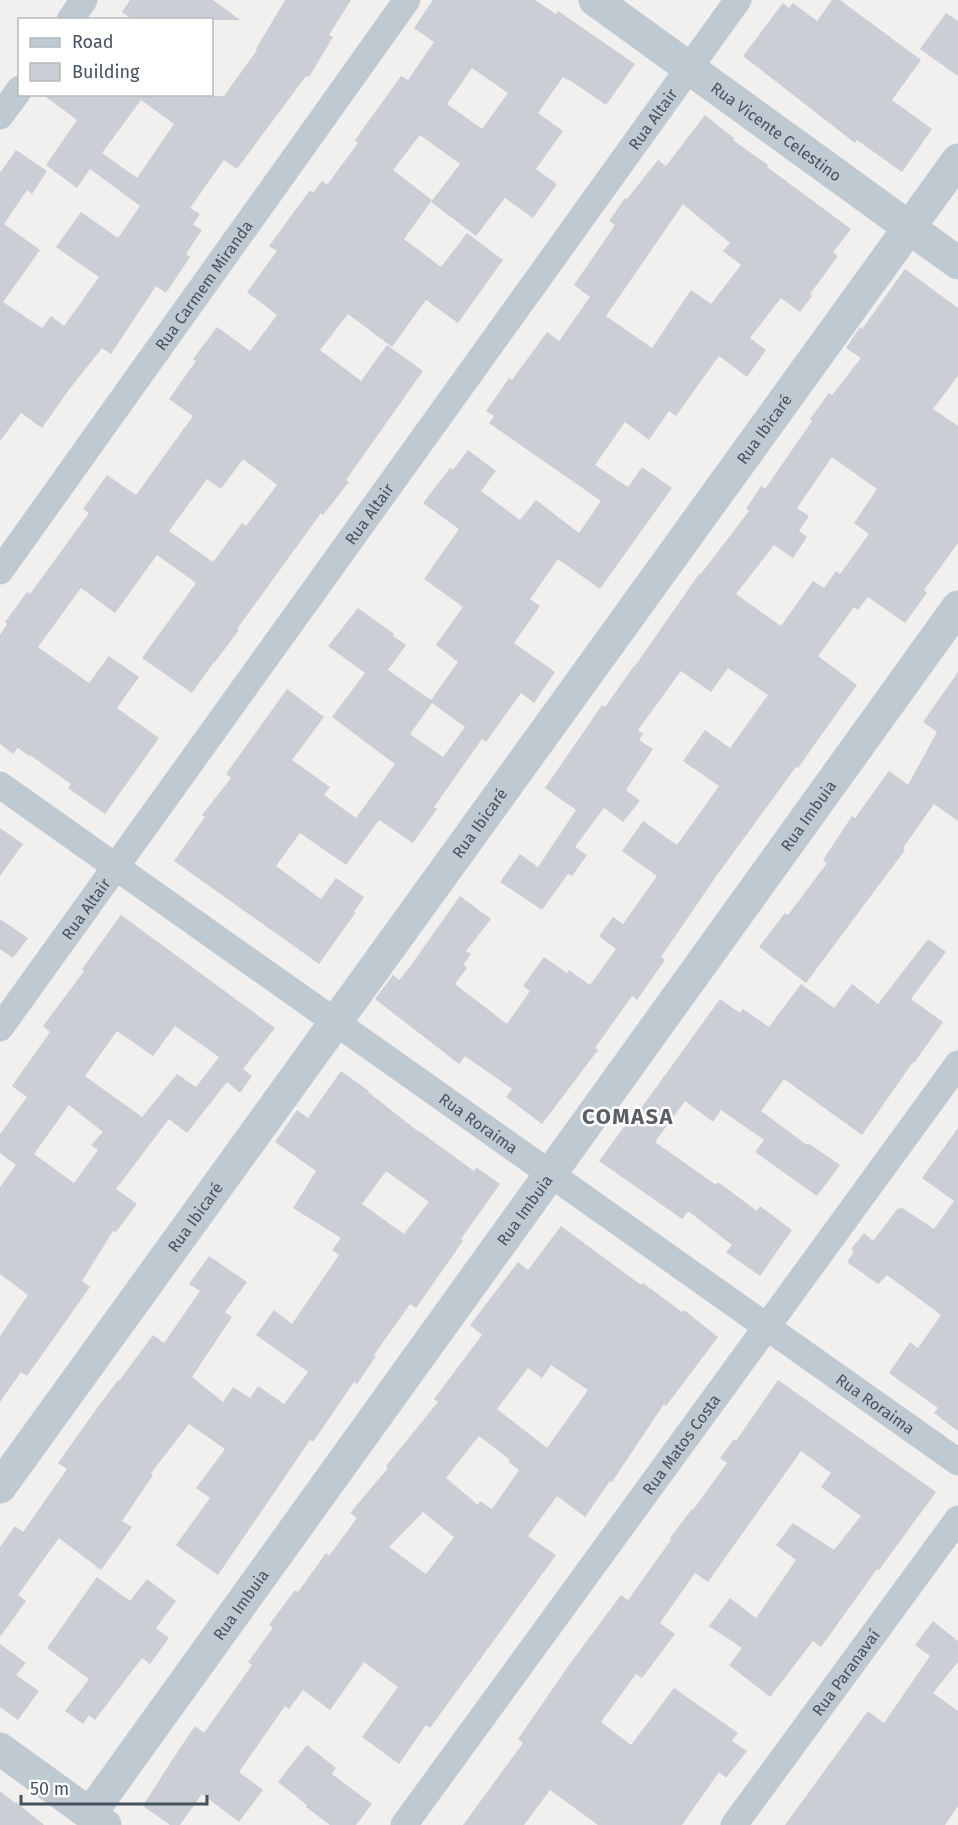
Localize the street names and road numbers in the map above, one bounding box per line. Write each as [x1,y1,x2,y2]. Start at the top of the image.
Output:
street label: Rua Vicente Celestino [707,78,845,185]
street label: Rua Altair [625,84,682,154]
street label: Rua Carmem Miranda [151,217,257,354]
street label: Rua Ibicaré [733,391,796,468]
street label: Rua Altair [341,479,398,548]
street label: Rua Imbuia [777,777,840,855]
street label: Rua Ibicaré [448,785,511,862]
street label: Rua Altair [58,874,115,943]
street label: Rua Roraima [435,1089,521,1158]
street label: Rua Imbuia [493,1171,557,1249]
street label: Rua Ibicaré [164,1179,227,1256]
street label: Rua Roraima [832,1370,918,1438]
street label: Rua Matos Costa [639,1391,725,1498]
street label: Rua Imbuia [209,1566,273,1644]
street label: Rua Paranavaí [808,1626,884,1720]

